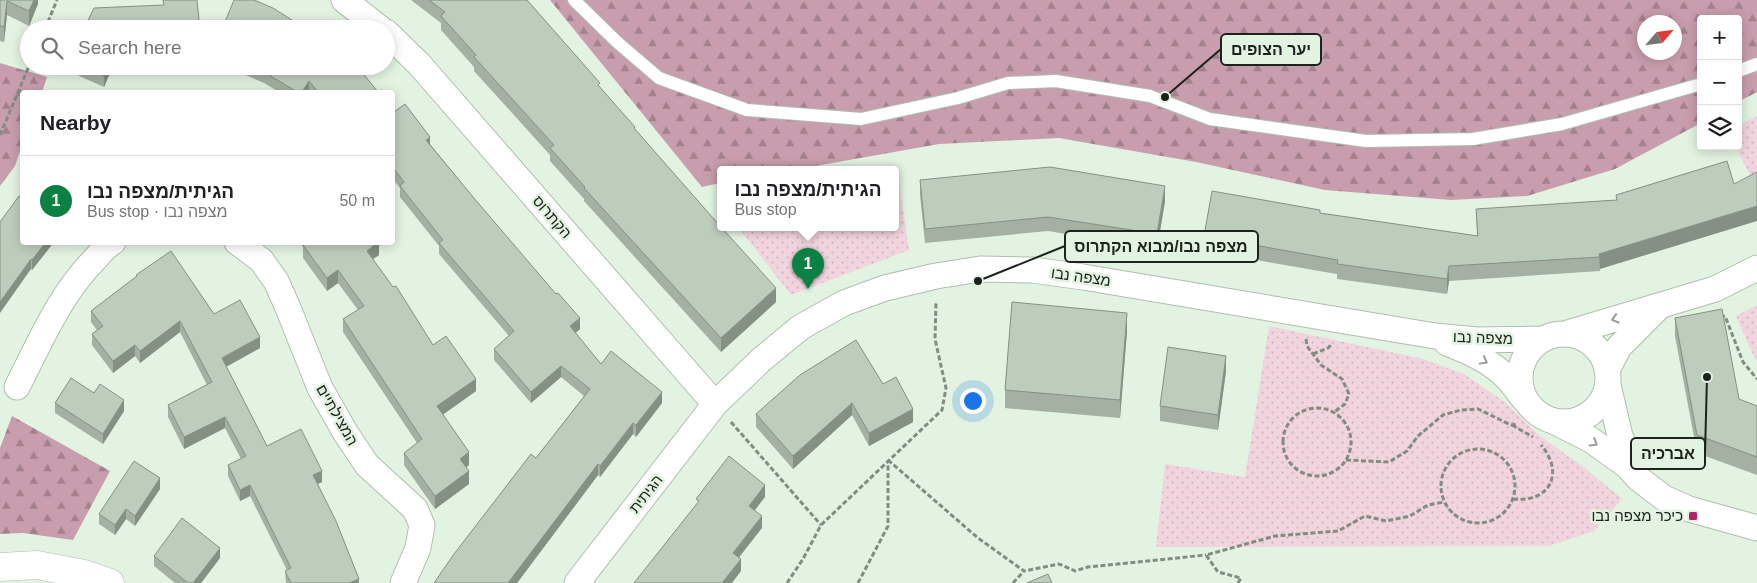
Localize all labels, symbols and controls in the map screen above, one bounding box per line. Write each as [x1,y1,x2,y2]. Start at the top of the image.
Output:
north arrow [1637,15,1682,60]
map controls [1697,15,1742,150]
button: + [1697,15,1742,60]
search box [20,20,395,75]
icon: search [38,34,66,62]
callout: יער הצופים [1221,34,1321,65]
text: Search here [78,37,182,58]
text: יער הצופים [1231,41,1311,58]
button: − [1697,60,1742,105]
button: layers [1697,105,1742,150]
text: Nearby [40,111,111,134]
popup [717,166,899,231]
text: הגיתית/מצפה נבו [734,179,882,200]
text: הגיתית/מצפה נבו [87,181,234,202]
text: 1 [52,192,60,209]
text: 50 m [339,192,375,209]
street label: הקתרוס [529,192,575,241]
text: Bus stop [734,201,797,218]
text: Bus stop · מצפה נבו [87,203,228,220]
callout: מצפה נבו/מבוא הקתרוס [1065,231,1258,262]
text: מצפה נבו/מבוא הקתרוס [1074,238,1248,255]
pin: 1 [792,248,824,289]
street label: מצפה נבו [1050,264,1112,289]
one-way arrow [1611,314,1620,324]
street label: מצפה נבו [1453,328,1513,347]
one-way arrow [1479,355,1488,365]
street label: המצילתיים [313,381,362,448]
your location [960,388,986,414]
one-way arrow [1588,436,1597,446]
callout: אברכיה [1631,438,1705,469]
text: אברכיה [1641,445,1695,462]
street label: הגיתית [625,471,666,516]
place label: כיכר מצפה נבו [1591,507,1683,524]
marker: כיכר מצפה נבו [1687,510,1699,522]

